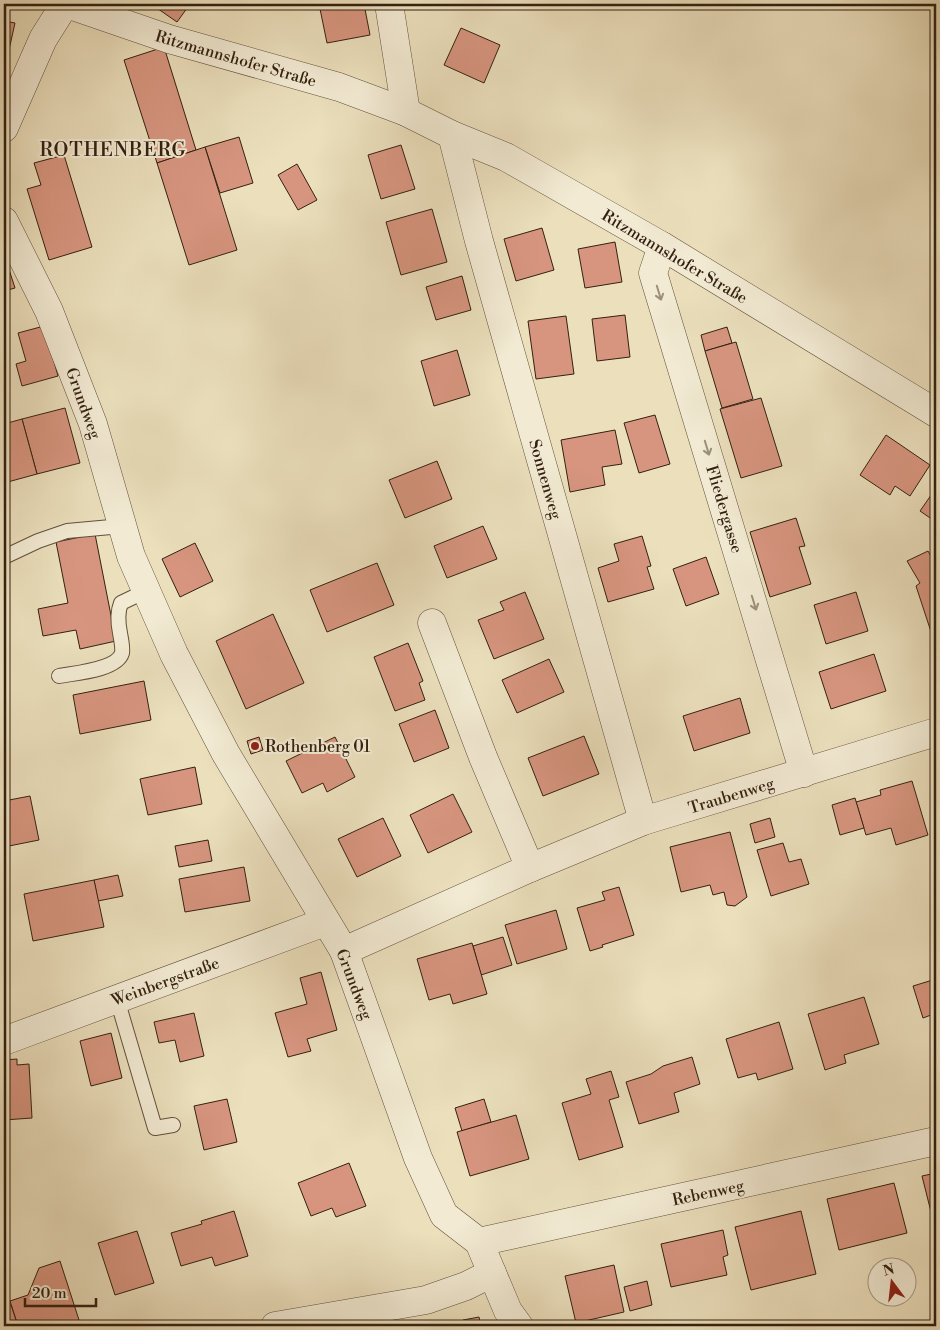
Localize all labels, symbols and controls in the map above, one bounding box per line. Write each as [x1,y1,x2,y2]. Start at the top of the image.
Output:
street label: Ritzmannshofer Straße [153,26,319,92]
district label: ROTHENBERG [39,138,187,162]
street label: Ritzmannshofer Straße [598,205,751,308]
one-way arrow [655,284,665,300]
street label: Grundweg [61,365,105,442]
street label: Sonnenweg [524,437,566,522]
one-way arrow [702,439,712,455]
street label: Fliedergasse [701,463,747,556]
one-way arrow [749,595,759,611]
place label: Rothenberg 01 [265,737,370,757]
marker: Rothenberg 01 [249,740,261,752]
street label: Traubenweg [686,773,777,818]
street label: Grundweg [331,946,377,1023]
street label: Weinbergstraße [108,953,222,1011]
street label: Rebenweg [670,1175,747,1210]
north arrow [868,1258,918,1308]
text: N [881,1260,897,1281]
scale bar [25,1275,96,1307]
text: 20 m [32,1284,67,1303]

